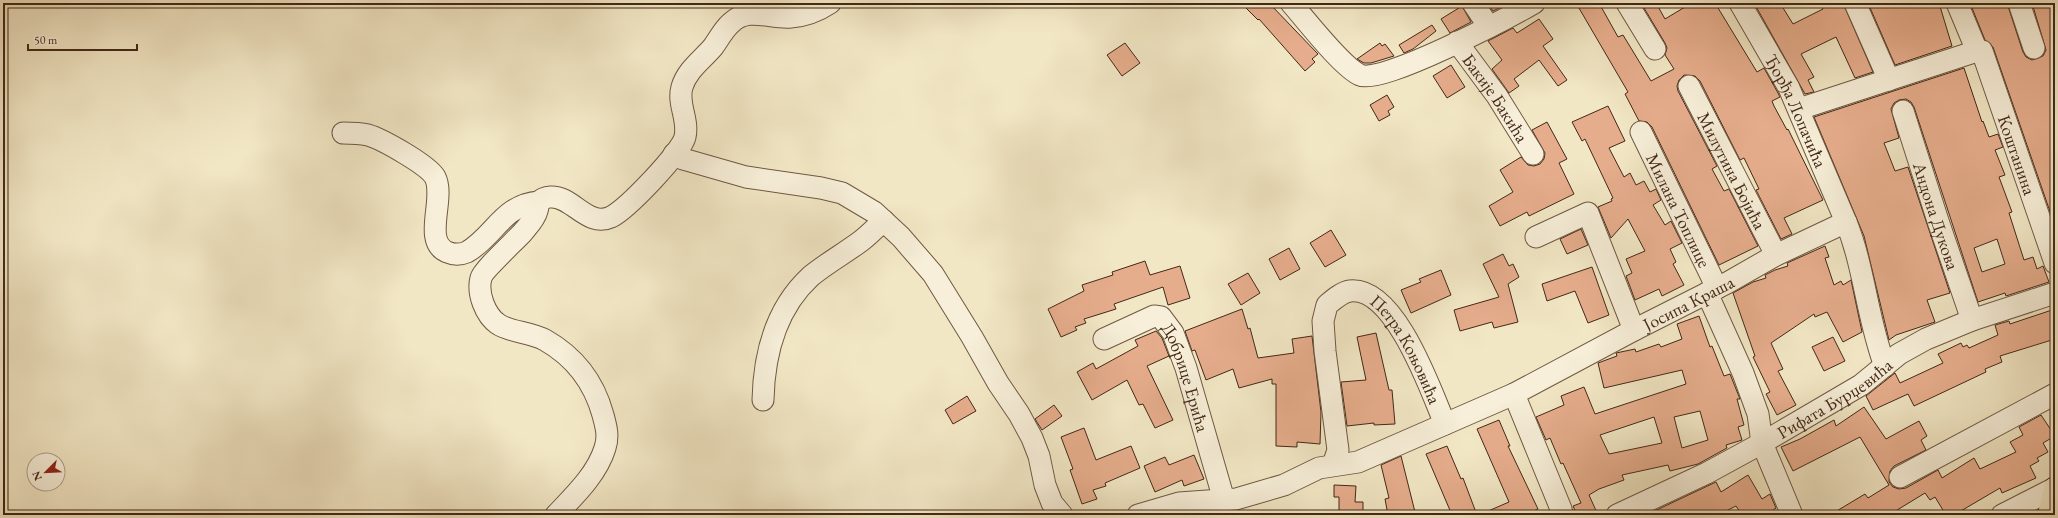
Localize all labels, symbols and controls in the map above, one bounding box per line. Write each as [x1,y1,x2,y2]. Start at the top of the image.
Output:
scale bar [28,26,137,52]
text: 50 m [34,32,58,48]
street label: Бакије Бакића [1458,48,1535,147]
street label: Ђорђа Лопачића [1760,50,1833,172]
street label: Милутина Бојића [1693,108,1773,234]
street label: Коштанина [1993,112,2042,199]
street label: Милана Топлице [1642,149,1717,271]
street label: Андона Дукова [1908,158,1966,273]
street label: Јосипа Краша [1637,270,1739,336]
street label: Петра Коњовића [1366,289,1447,408]
street label: Добрице Ерића [1157,317,1215,435]
street label: Рифата Бурџевића [1772,352,1897,443]
north arrow [26,452,66,492]
text: N [29,469,45,483]

